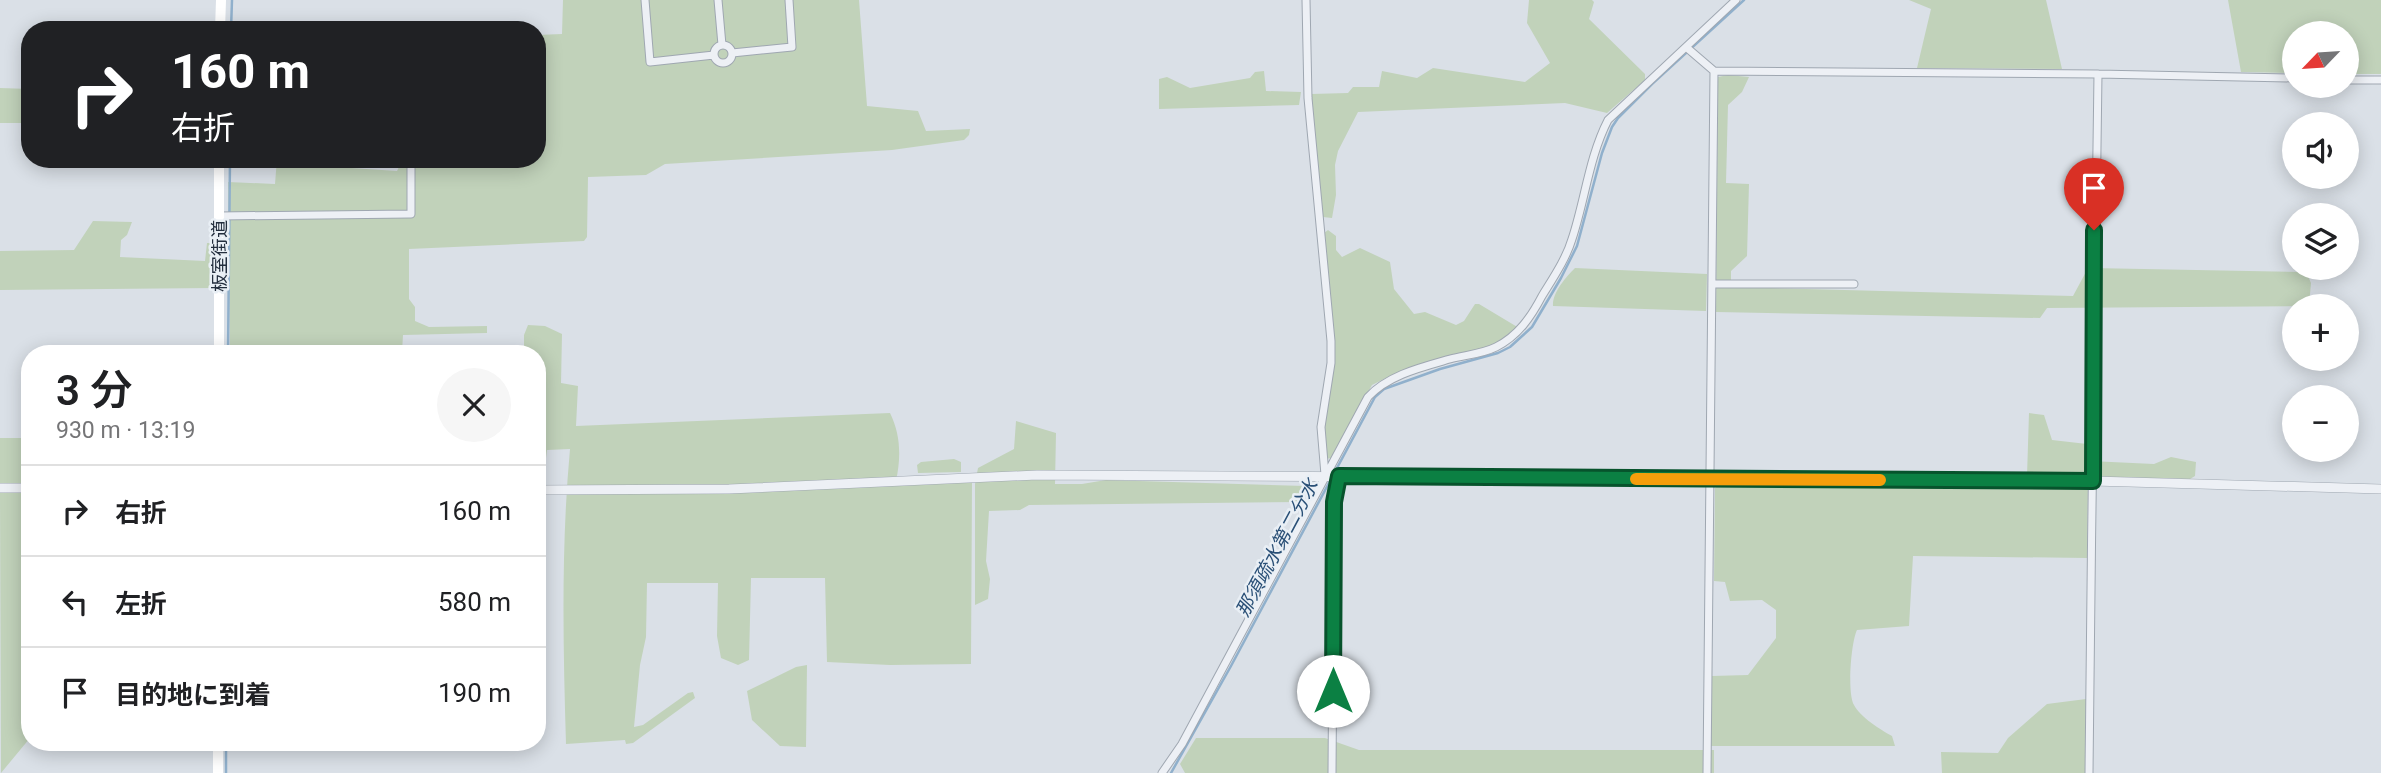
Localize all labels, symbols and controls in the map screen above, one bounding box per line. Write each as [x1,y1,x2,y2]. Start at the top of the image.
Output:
north arrow [2282,21,2359,98]
map controls [2282,21,2359,462]
text: 160 m [171,43,310,100]
icon: right [56,49,147,140]
text: 右折 [171,109,235,147]
button: sound [2282,112,2359,189]
pin [2064,158,2124,230]
icon: arrive [2075,169,2113,207]
button: layers [2282,203,2359,280]
street label: 板室街道 [209,220,230,292]
button: + [2282,294,2359,371]
text: 3 分 [56,366,132,415]
button: close [437,368,511,442]
button: − [2282,385,2359,462]
text: 930 m · 13:19 [56,417,195,444]
water label: 那須疏水第二分水 [1231,474,1324,621]
icon: right [56,492,94,530]
text: 160 m [438,496,511,526]
text: 右折 [115,498,167,528]
icon: left [56,583,94,621]
text: 580 m [438,587,511,617]
text: 左折 [115,589,167,619]
position arrow [1296,654,1370,728]
icon: arrive [56,674,94,712]
text: 190 m [438,678,511,708]
text: 目的地に到着 [115,680,271,710]

